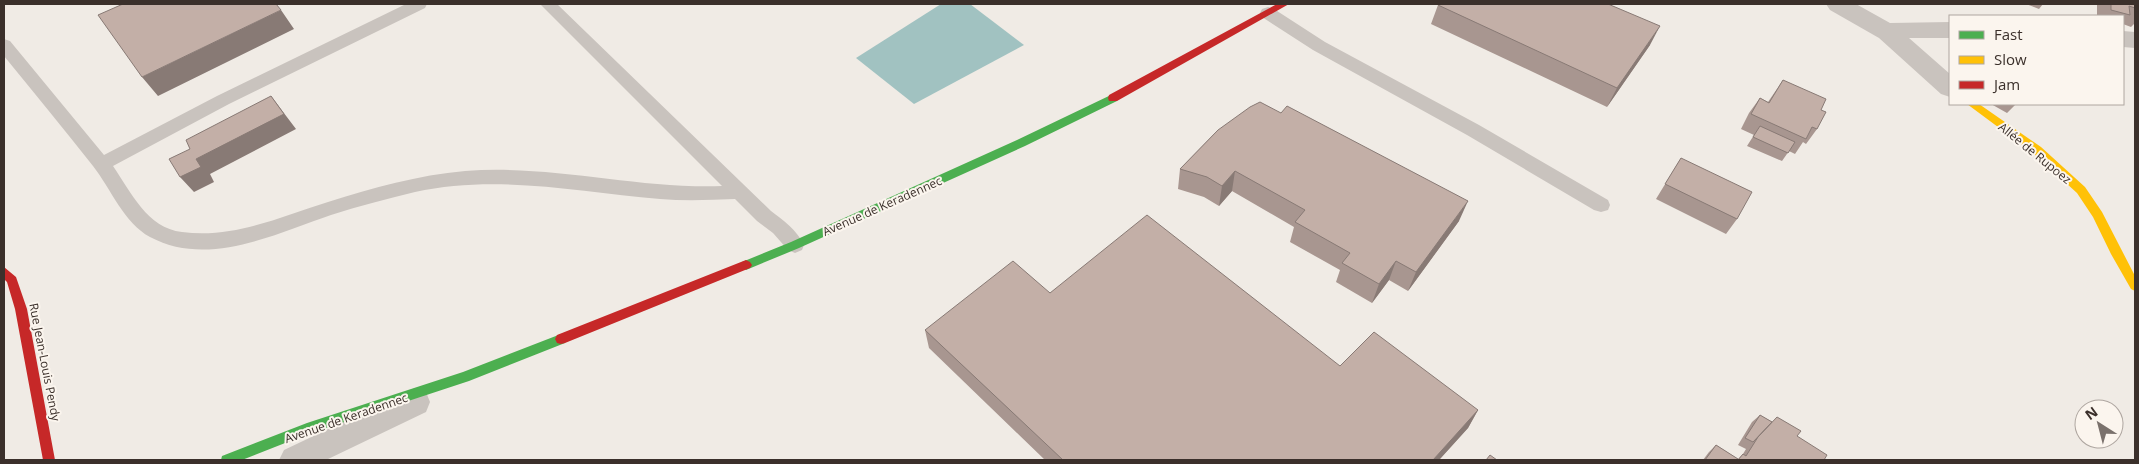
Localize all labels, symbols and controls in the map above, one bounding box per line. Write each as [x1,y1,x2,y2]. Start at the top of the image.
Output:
legend [1949,15,2124,105]
text: Fast [1994,24,2023,44]
text: Slow [1994,49,2027,69]
text: Jam [1992,74,2020,94]
street label: Allée de Rupoez [1995,118,2075,188]
street label: Avenue de Keradennec [820,172,945,240]
street label: Rue Jean-Louis Pendy [25,302,65,423]
street label: Avenue de Keradennec [282,389,410,447]
north arrow [2074,399,2124,449]
text: N [2081,402,2101,424]

